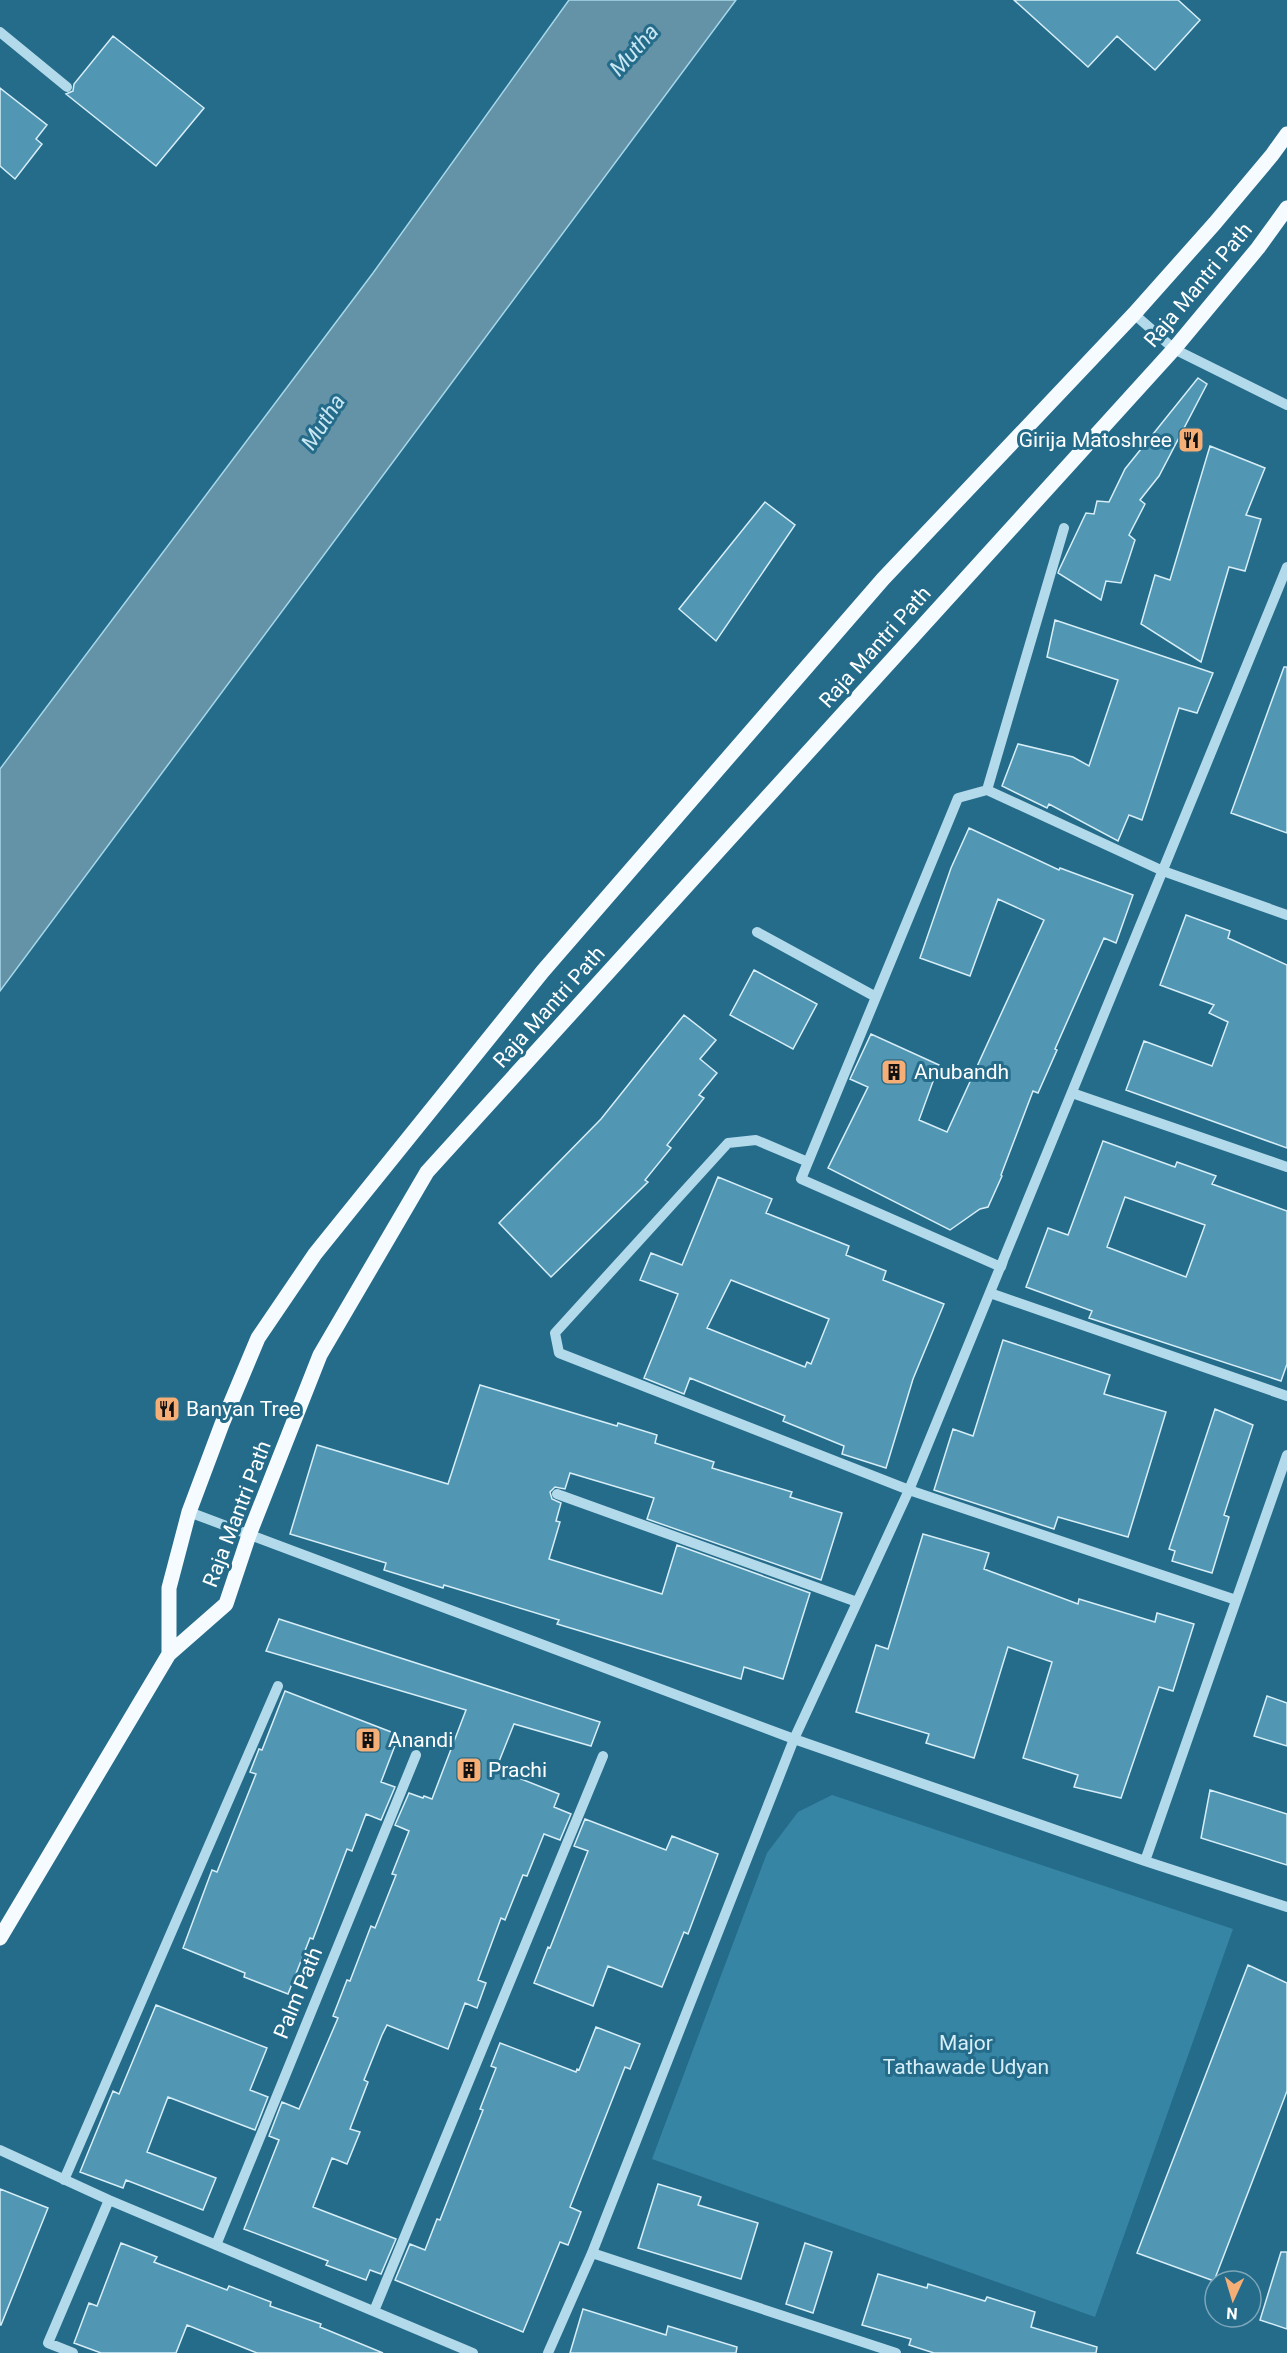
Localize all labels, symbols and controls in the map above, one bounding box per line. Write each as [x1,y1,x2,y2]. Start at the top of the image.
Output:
water label: Mutha [604,19,664,81]
street label: Raja Mantri Path [1139,218,1257,352]
water label: Mutha [296,390,350,454]
restaurant icon: Girija Matoshree [1176,425,1206,455]
place label: Girija Matoshree [1019,428,1172,452]
street label: Raja Mantri Path [814,581,936,713]
street label: Raja Mantri Path [488,941,610,1073]
building icon: Anubandh [879,1057,909,1087]
place label: Anubandh [914,1060,1009,1084]
restaurant icon: Banyan Tree [152,1394,182,1424]
place label: Banyan Tree [186,1397,301,1421]
street label: Raja Mantri Path [198,1438,276,1590]
building icon: Anandi [353,1725,383,1755]
place label: Anandi [388,1728,453,1752]
building icon: Prachi [454,1755,484,1785]
place label: Prachi [488,1758,547,1782]
street label: Palm Path [269,1944,327,2042]
park label: Major Tathawade Udyan [883,2031,1049,2079]
north arrow [1203,2269,1263,2329]
text: N [1226,2304,1238,2323]

